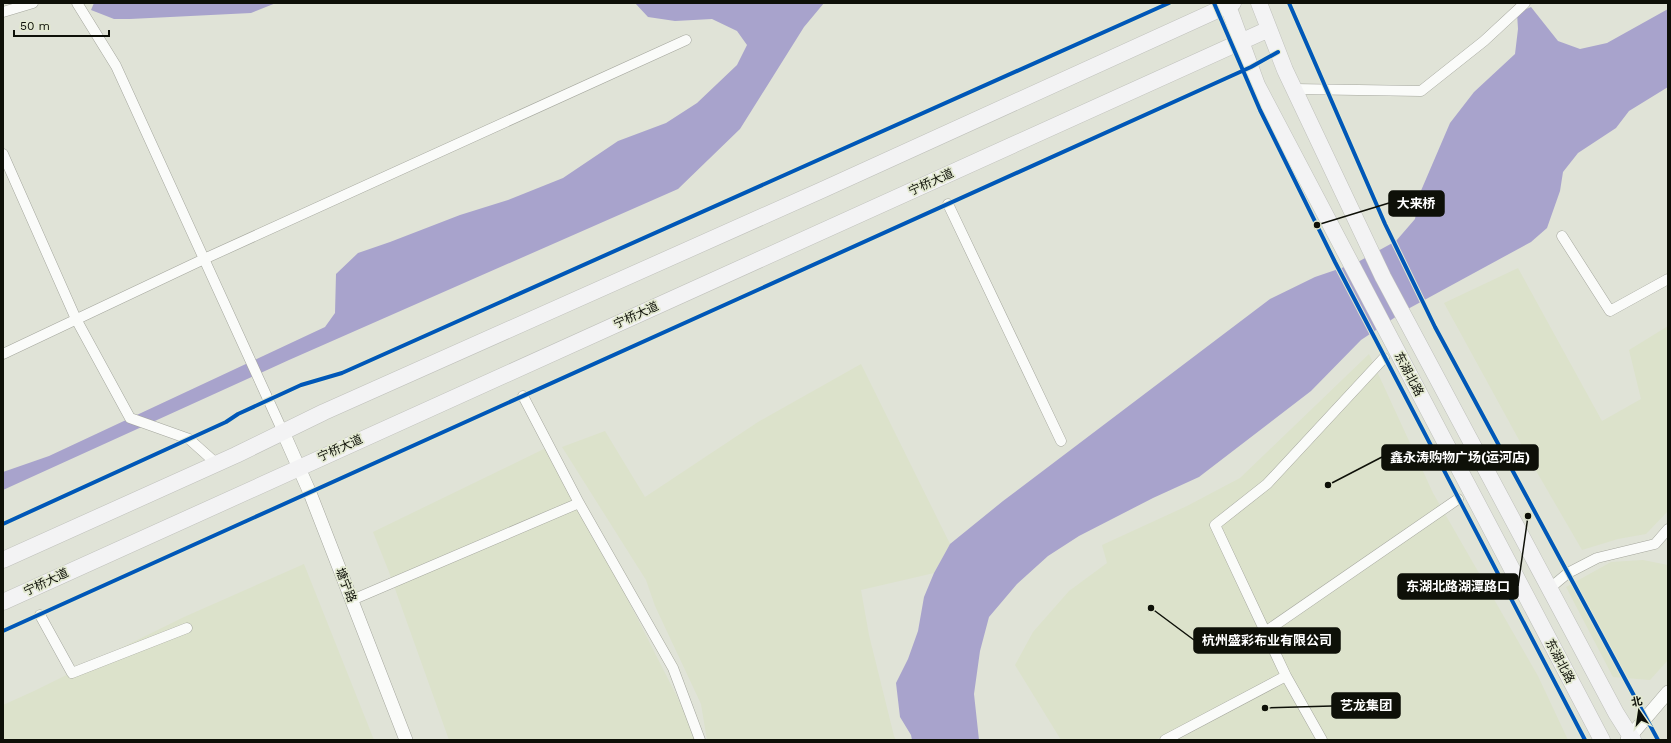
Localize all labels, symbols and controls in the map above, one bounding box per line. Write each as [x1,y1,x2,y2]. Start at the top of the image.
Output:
scale bar [14,12,109,38]
text: 50 m [20,19,50,33]
street label: 宁桥大道 [906,166,956,198]
callout: 大来桥 [1389,191,1444,216]
text: 大来桥 [1396,196,1436,211]
street label: 宁桥大道 [611,299,661,331]
street label: 东湖北路 [1392,350,1426,398]
street label: 宁桥大道 [315,432,365,464]
callout: 鑫永涛购物广场(运河店) [1382,445,1538,470]
text: 鑫永涛购物广场(运河店) [1390,450,1530,465]
street label: 宁桥大道 [21,566,71,598]
street label: 塘宁路 [333,566,359,604]
callout: 东湖北路湖潭路口 [1398,574,1518,599]
text: 东湖北路湖潭路口 [1406,579,1510,594]
callout: 杭州盛彩布业有限公司 [1194,628,1340,653]
text: 杭州盛彩布业有限公司 [1202,633,1332,648]
street label: 东湖北路 [1543,637,1577,685]
north arrow [1619,691,1659,731]
callout: 艺龙集团 [1332,693,1400,718]
text: 北 [1630,694,1644,709]
text: 艺龙集团 [1340,698,1392,713]

